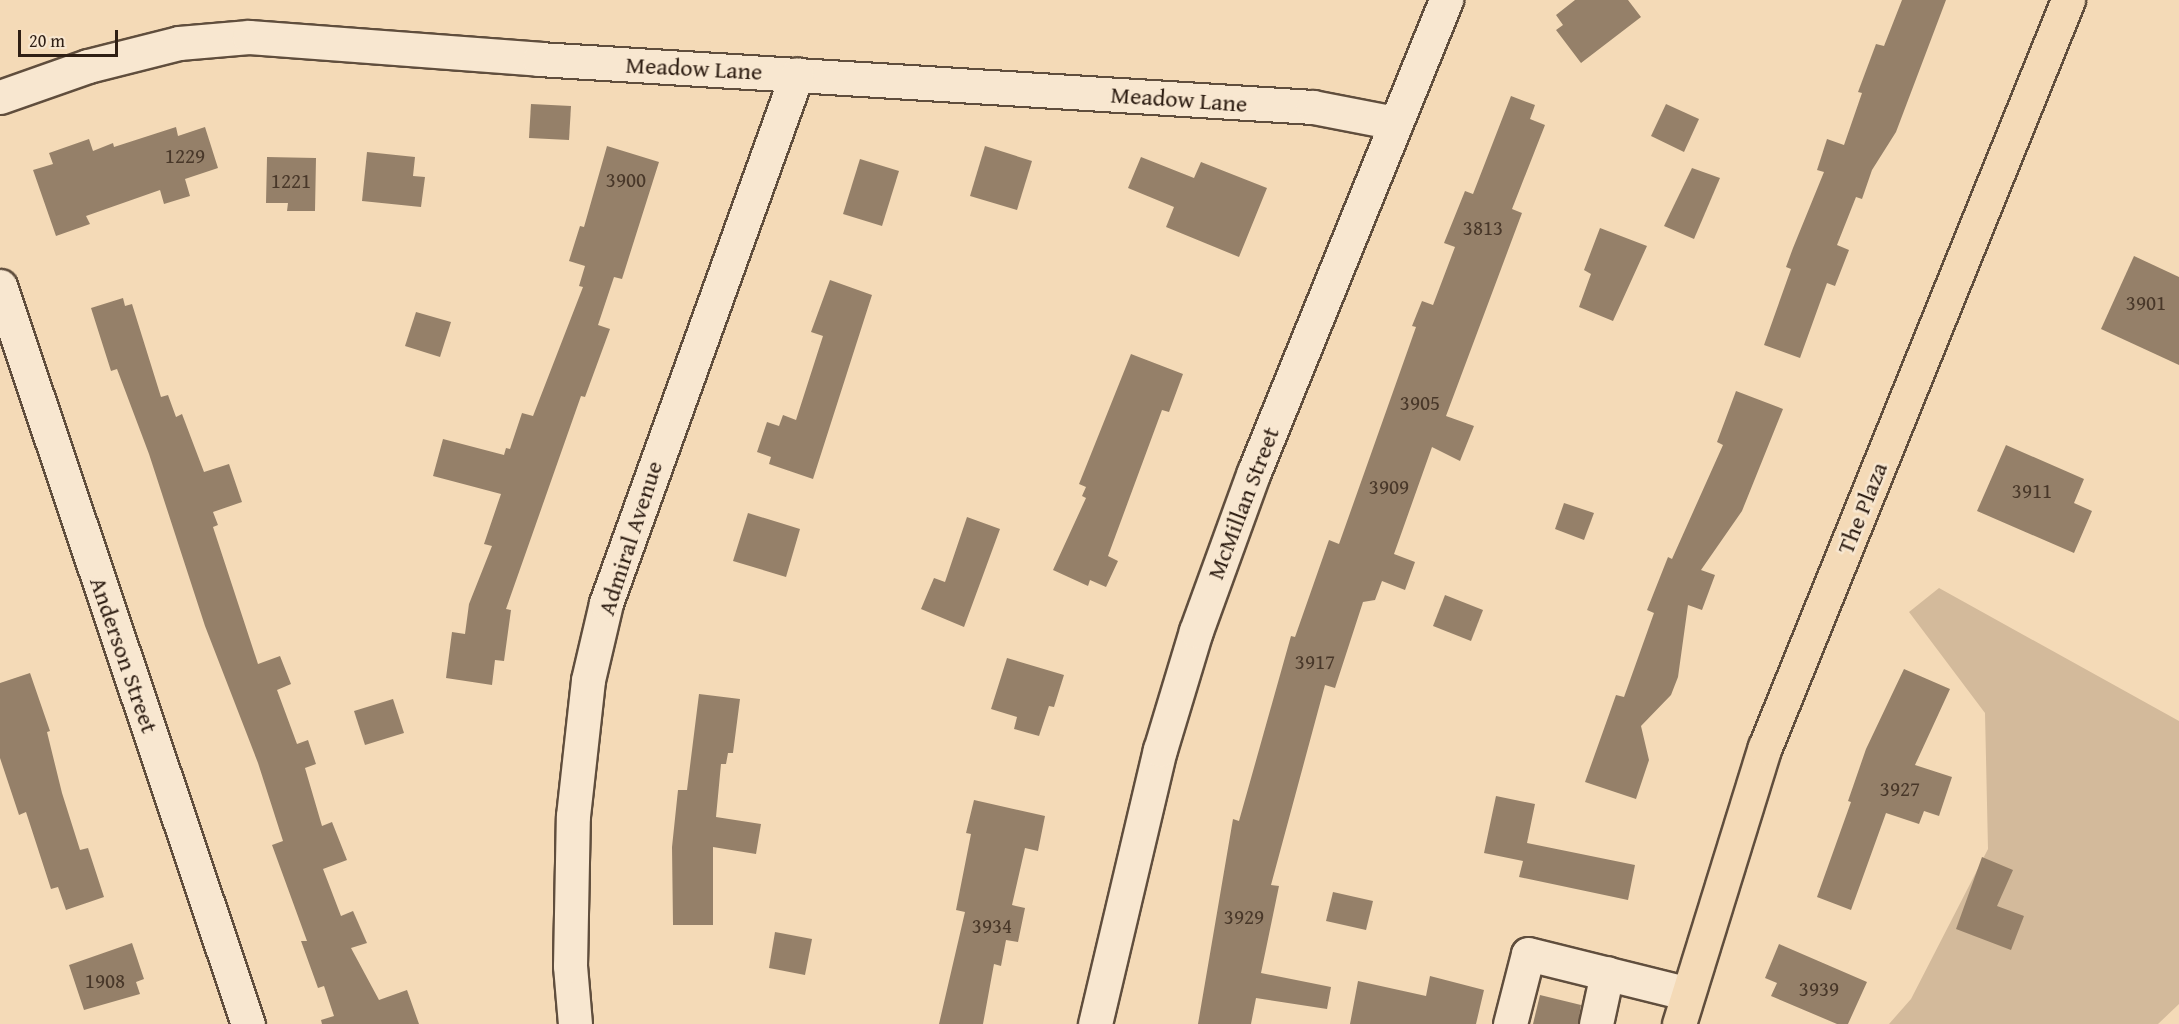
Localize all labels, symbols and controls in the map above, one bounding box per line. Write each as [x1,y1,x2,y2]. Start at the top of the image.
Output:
scale bar [21,18,122,56]
text: 20 m [29,27,65,54]
street label: Meadow Lane [625,50,763,86]
street label: Meadow Lane [1110,80,1248,118]
house number: 1229 [165,143,205,169]
house number: 3900 [606,167,646,193]
house number: 1221 [271,168,311,194]
house number: 3813 [1463,215,1503,241]
house number: 3901 [2126,290,2166,316]
house number: 3905 [1400,390,1440,416]
street label: McMillan Street [1201,423,1285,583]
street label: Admiral Avenue [592,457,668,619]
street label: The Plaza [1831,458,1893,558]
house number: 3909 [1369,474,1409,500]
house number: 3911 [2012,478,2052,504]
street label: Anderson Street [84,573,164,737]
house number: 3917 [1295,649,1335,675]
house number: 3927 [1880,776,1920,802]
house number: 3929 [1224,904,1264,930]
house number: 3934 [972,913,1012,939]
house number: 1908 [85,968,125,994]
house number: 3939 [1799,976,1839,1002]

